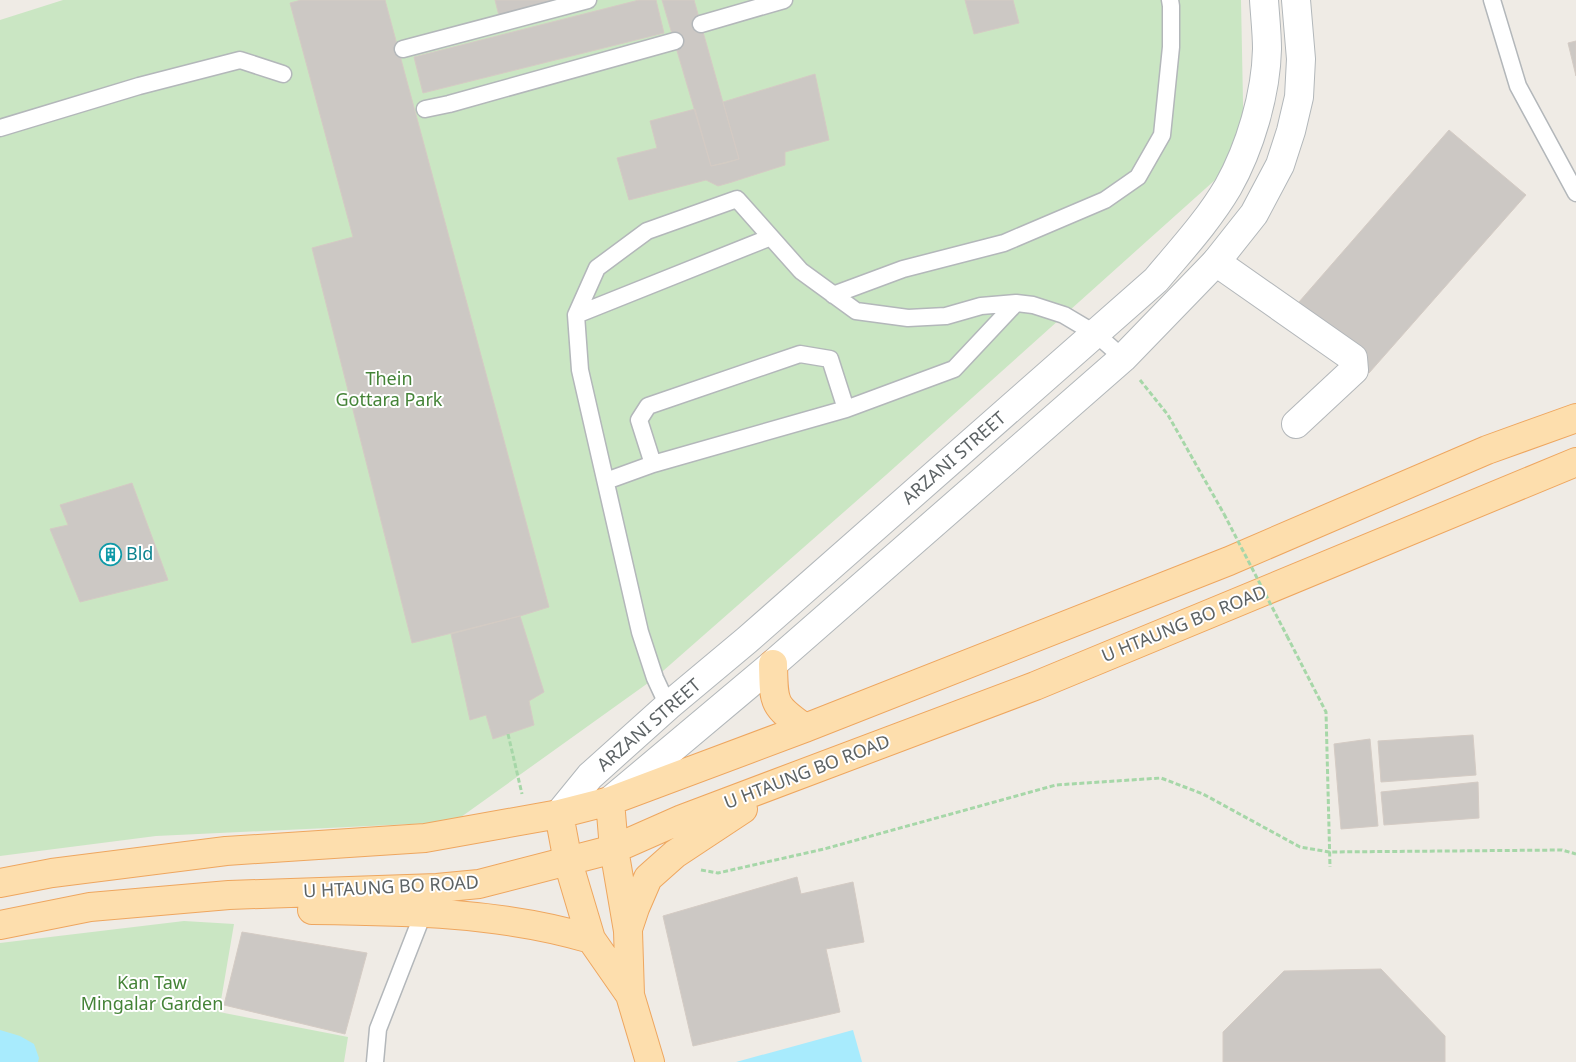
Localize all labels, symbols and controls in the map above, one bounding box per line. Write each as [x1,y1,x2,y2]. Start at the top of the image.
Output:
park label: Thein Gottara Park [336,366,443,411]
street label: ARZANI STREET [896,406,1010,509]
place label: Bld [126,541,153,565]
building icon: Bld [98,542,122,566]
street label: U HTAUNG BO ROAD [1098,579,1270,667]
street label: ARZANI STREET [591,673,705,776]
street label: U HTAUNG BO ROAD [720,728,893,814]
street label: U HTAUNG BO ROAD [302,869,479,903]
park label: Kan Taw Mingalar Garden [81,970,223,1015]

